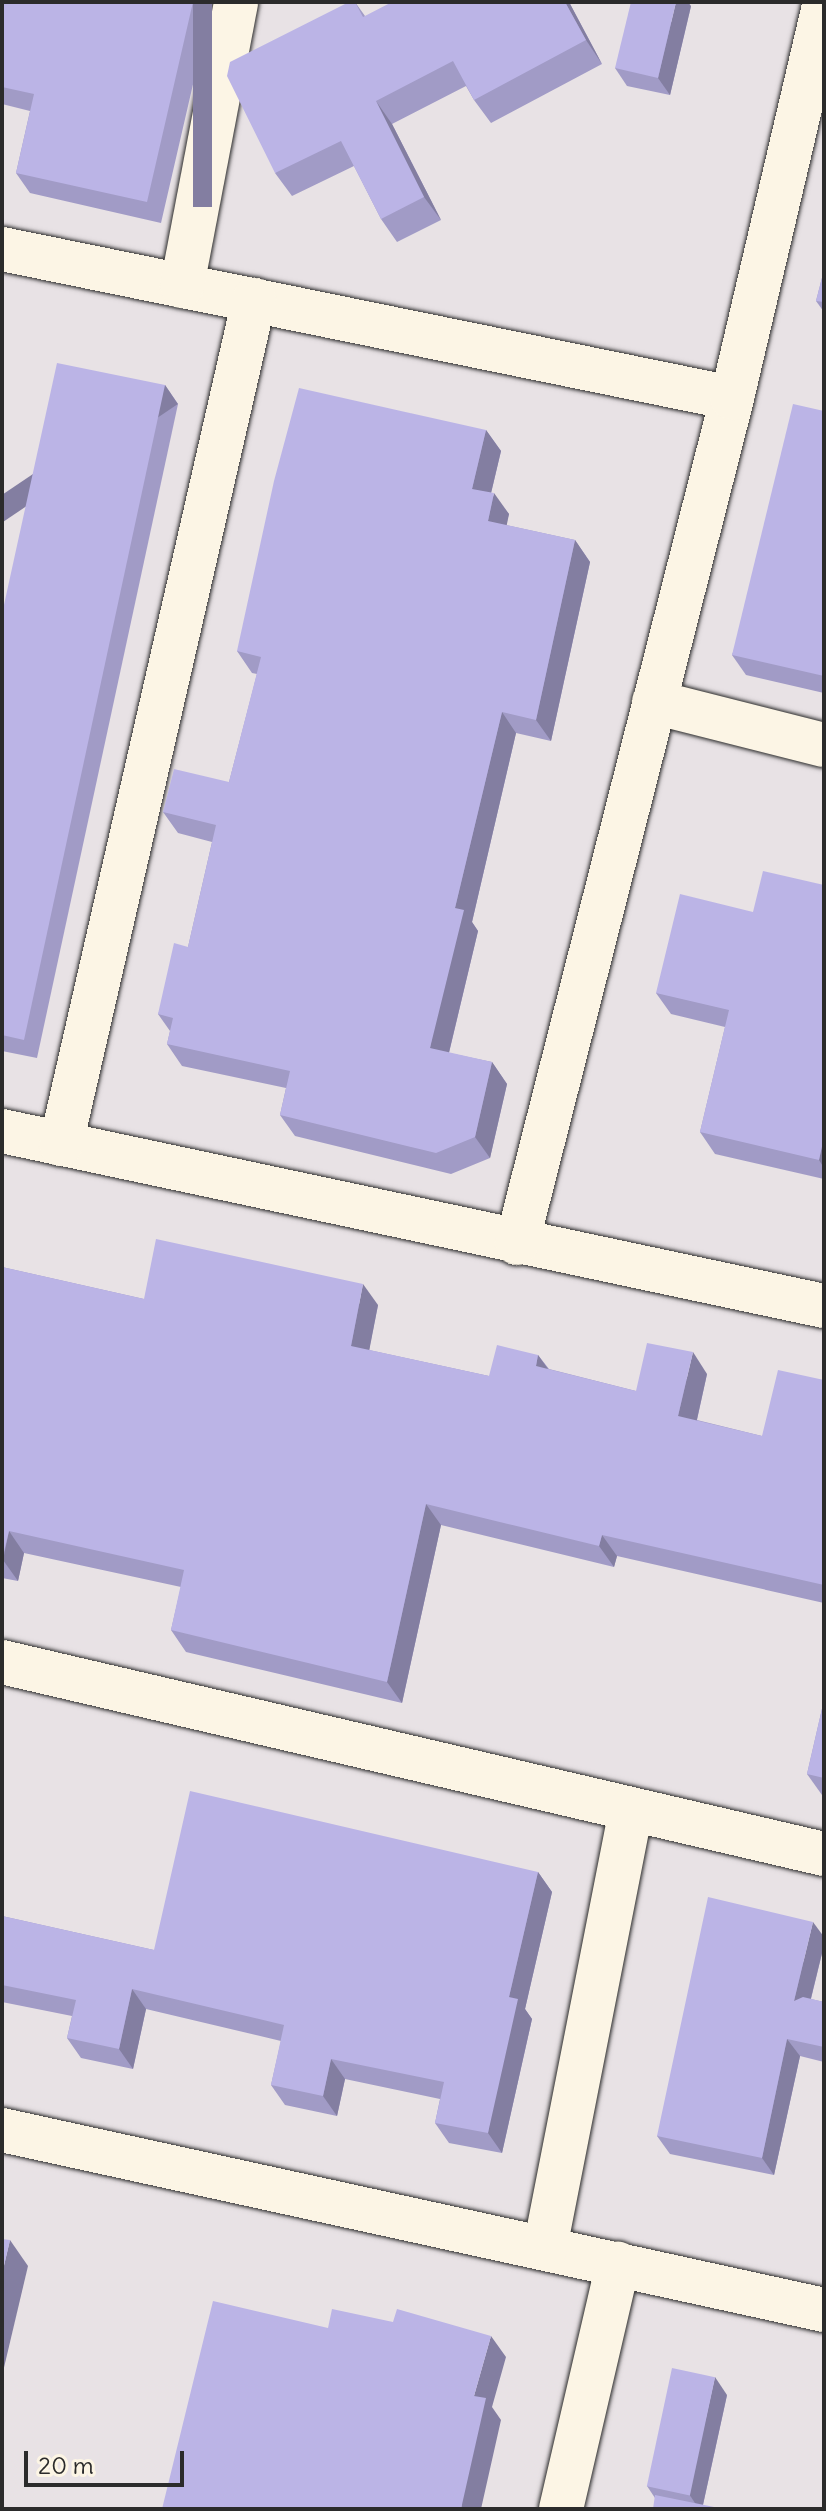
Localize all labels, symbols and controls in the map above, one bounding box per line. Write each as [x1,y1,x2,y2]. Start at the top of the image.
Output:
scale bar [28,2435,188,2485]
text: 20 m [38,2450,94,2480]

